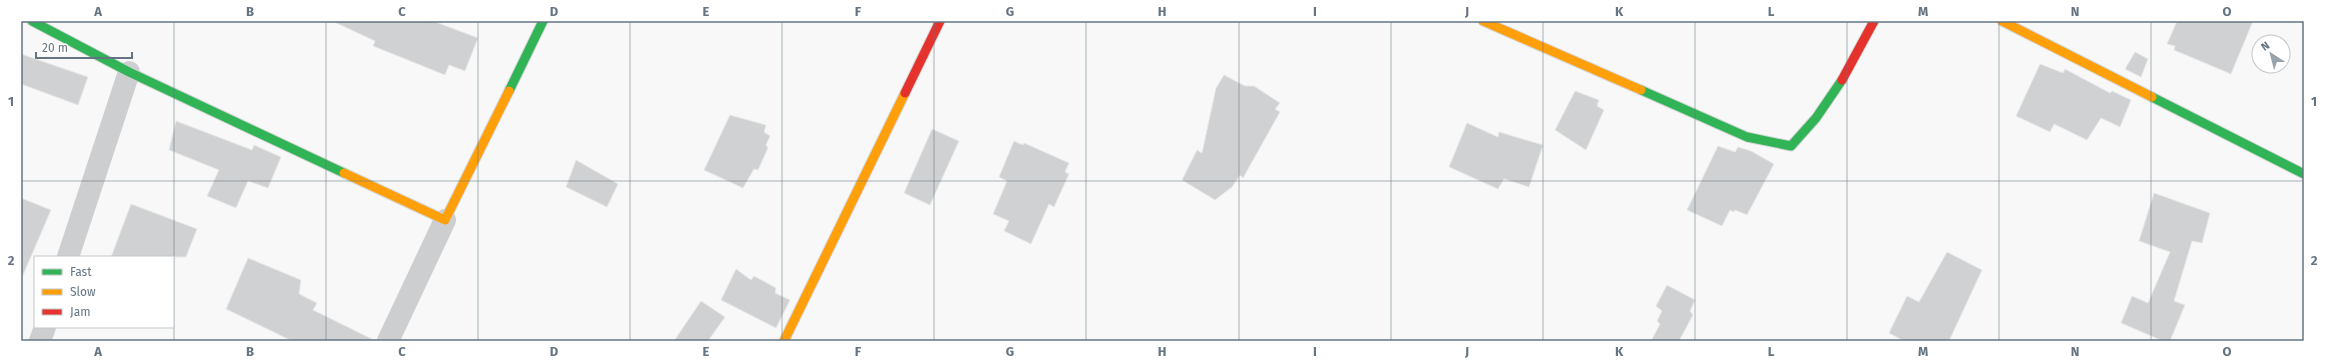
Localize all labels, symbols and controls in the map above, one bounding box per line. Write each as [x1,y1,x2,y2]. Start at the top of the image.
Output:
text: A [93,4,102,19]
text: B [246,4,254,19]
text: C [398,4,406,19]
text: D [550,4,559,19]
text: E [703,4,710,19]
text: F [855,4,862,19]
text: G [1006,4,1014,19]
text: H [1158,4,1166,19]
text: I [1313,4,1317,19]
text: J [1464,4,1469,19]
text: K [1615,4,1624,19]
text: L [1768,4,1775,19]
text: M [1918,4,1928,19]
text: N [2071,4,2079,19]
text: O [2223,4,2232,19]
scale bar [36,34,132,60]
north arrow [2251,34,2291,74]
text: N [2259,39,2272,54]
text: 20 m [42,41,68,55]
text: 1 [8,94,14,109]
text: 1 [2311,94,2317,109]
text: 2 [8,253,15,268]
text: 2 [2311,253,2318,268]
legend [34,256,174,328]
text: Fast [70,265,92,279]
text: Slow [70,285,96,299]
text: Jam [70,305,90,319]
text: A [93,344,102,359]
text: B [246,344,254,359]
text: C [398,344,406,359]
text: D [550,344,559,359]
text: E [703,344,710,359]
text: F [855,344,862,359]
text: G [1006,344,1014,359]
text: H [1158,344,1166,359]
text: I [1313,344,1317,359]
text: J [1464,344,1469,359]
text: K [1615,344,1624,359]
text: L [1768,344,1775,359]
text: M [1918,344,1928,359]
text: N [2071,344,2079,359]
text: O [2223,344,2232,359]

